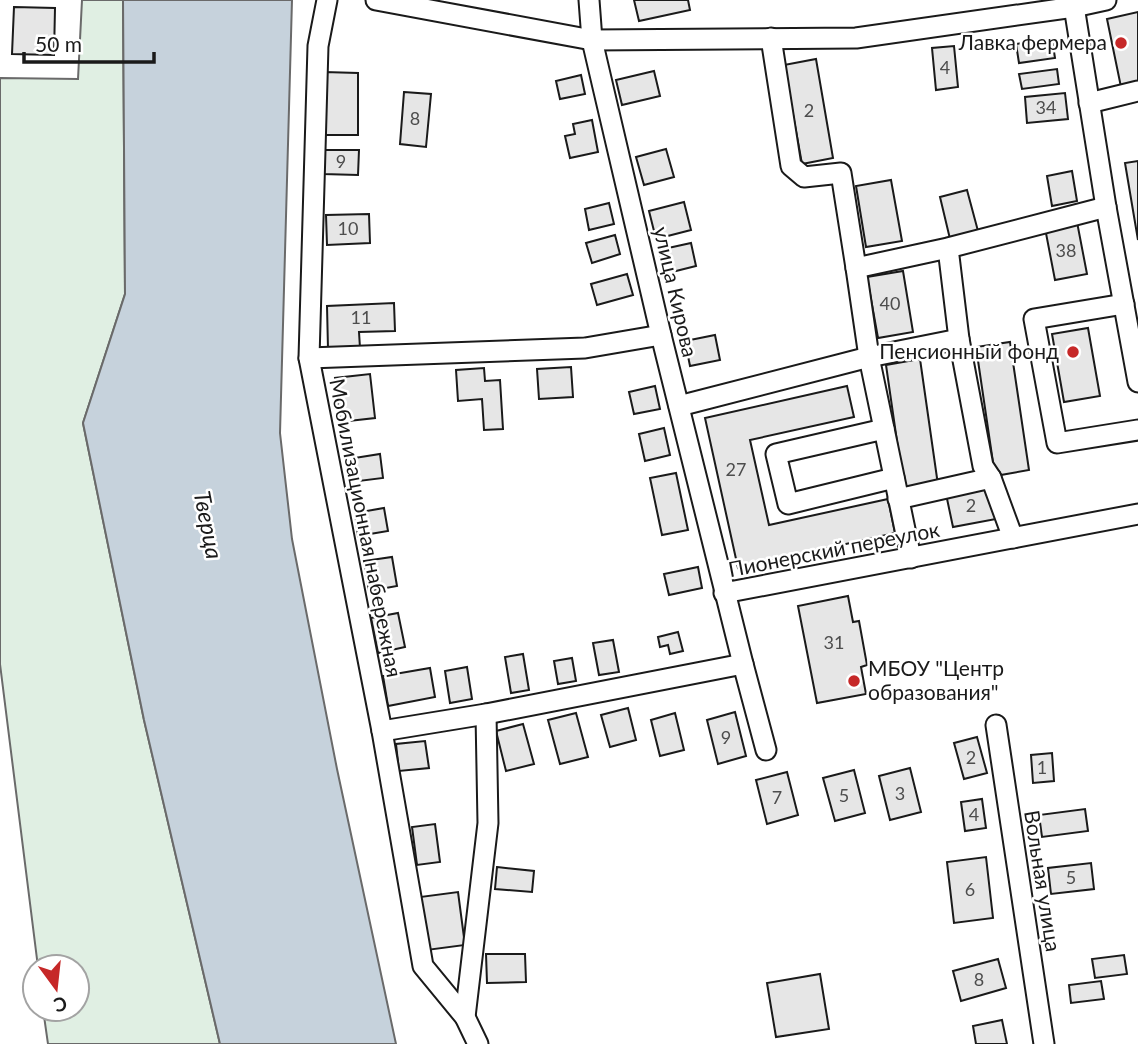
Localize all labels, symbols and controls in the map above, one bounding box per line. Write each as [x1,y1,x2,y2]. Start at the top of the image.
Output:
scale bar [24,21,154,65]
place label: Лавка фермера [958,29,1107,54]
text: 50 m [35,31,82,56]
marker: Лавка фермера [1113,35,1129,51]
house number: 4 [940,56,950,78]
house number: 34 [1036,96,1056,118]
house number: 2 [804,99,814,121]
house number: 8 [410,107,420,129]
house number: 9 [336,150,346,172]
house number: 10 [338,217,358,239]
street label: улица Кирова [649,224,704,359]
house number: 38 [1056,239,1076,261]
house number: 40 [880,292,900,314]
house number: 11 [351,306,371,328]
place label: Пенсионный фонд [879,338,1059,363]
marker: Пенсионный фонд [1065,344,1081,360]
street label: Мобилизационная набережная [325,376,408,679]
house number: 27 [726,458,746,480]
water label: Тверца [189,488,229,561]
house number: 2 [966,494,976,516]
street label: Пионерский переулок [726,516,942,581]
house number: 31 [824,631,844,653]
place label: МБОУ "Центр образования" [868,655,1004,704]
marker: МБОУ "Центр образования" [846,673,862,689]
house number: 9 [721,726,731,748]
house number: 2 [966,746,976,768]
house number: 1 [1037,756,1047,778]
house number: 3 [895,782,905,804]
house number: 5 [839,784,849,806]
house number: 7 [772,786,782,808]
house number: 4 [969,803,979,825]
street label: Вольная улица [1020,808,1067,953]
house number: 5 [1066,866,1076,888]
house number: 6 [965,878,975,900]
north arrow [21,953,91,1023]
house number: 8 [974,968,984,990]
text: С [51,992,70,1018]

